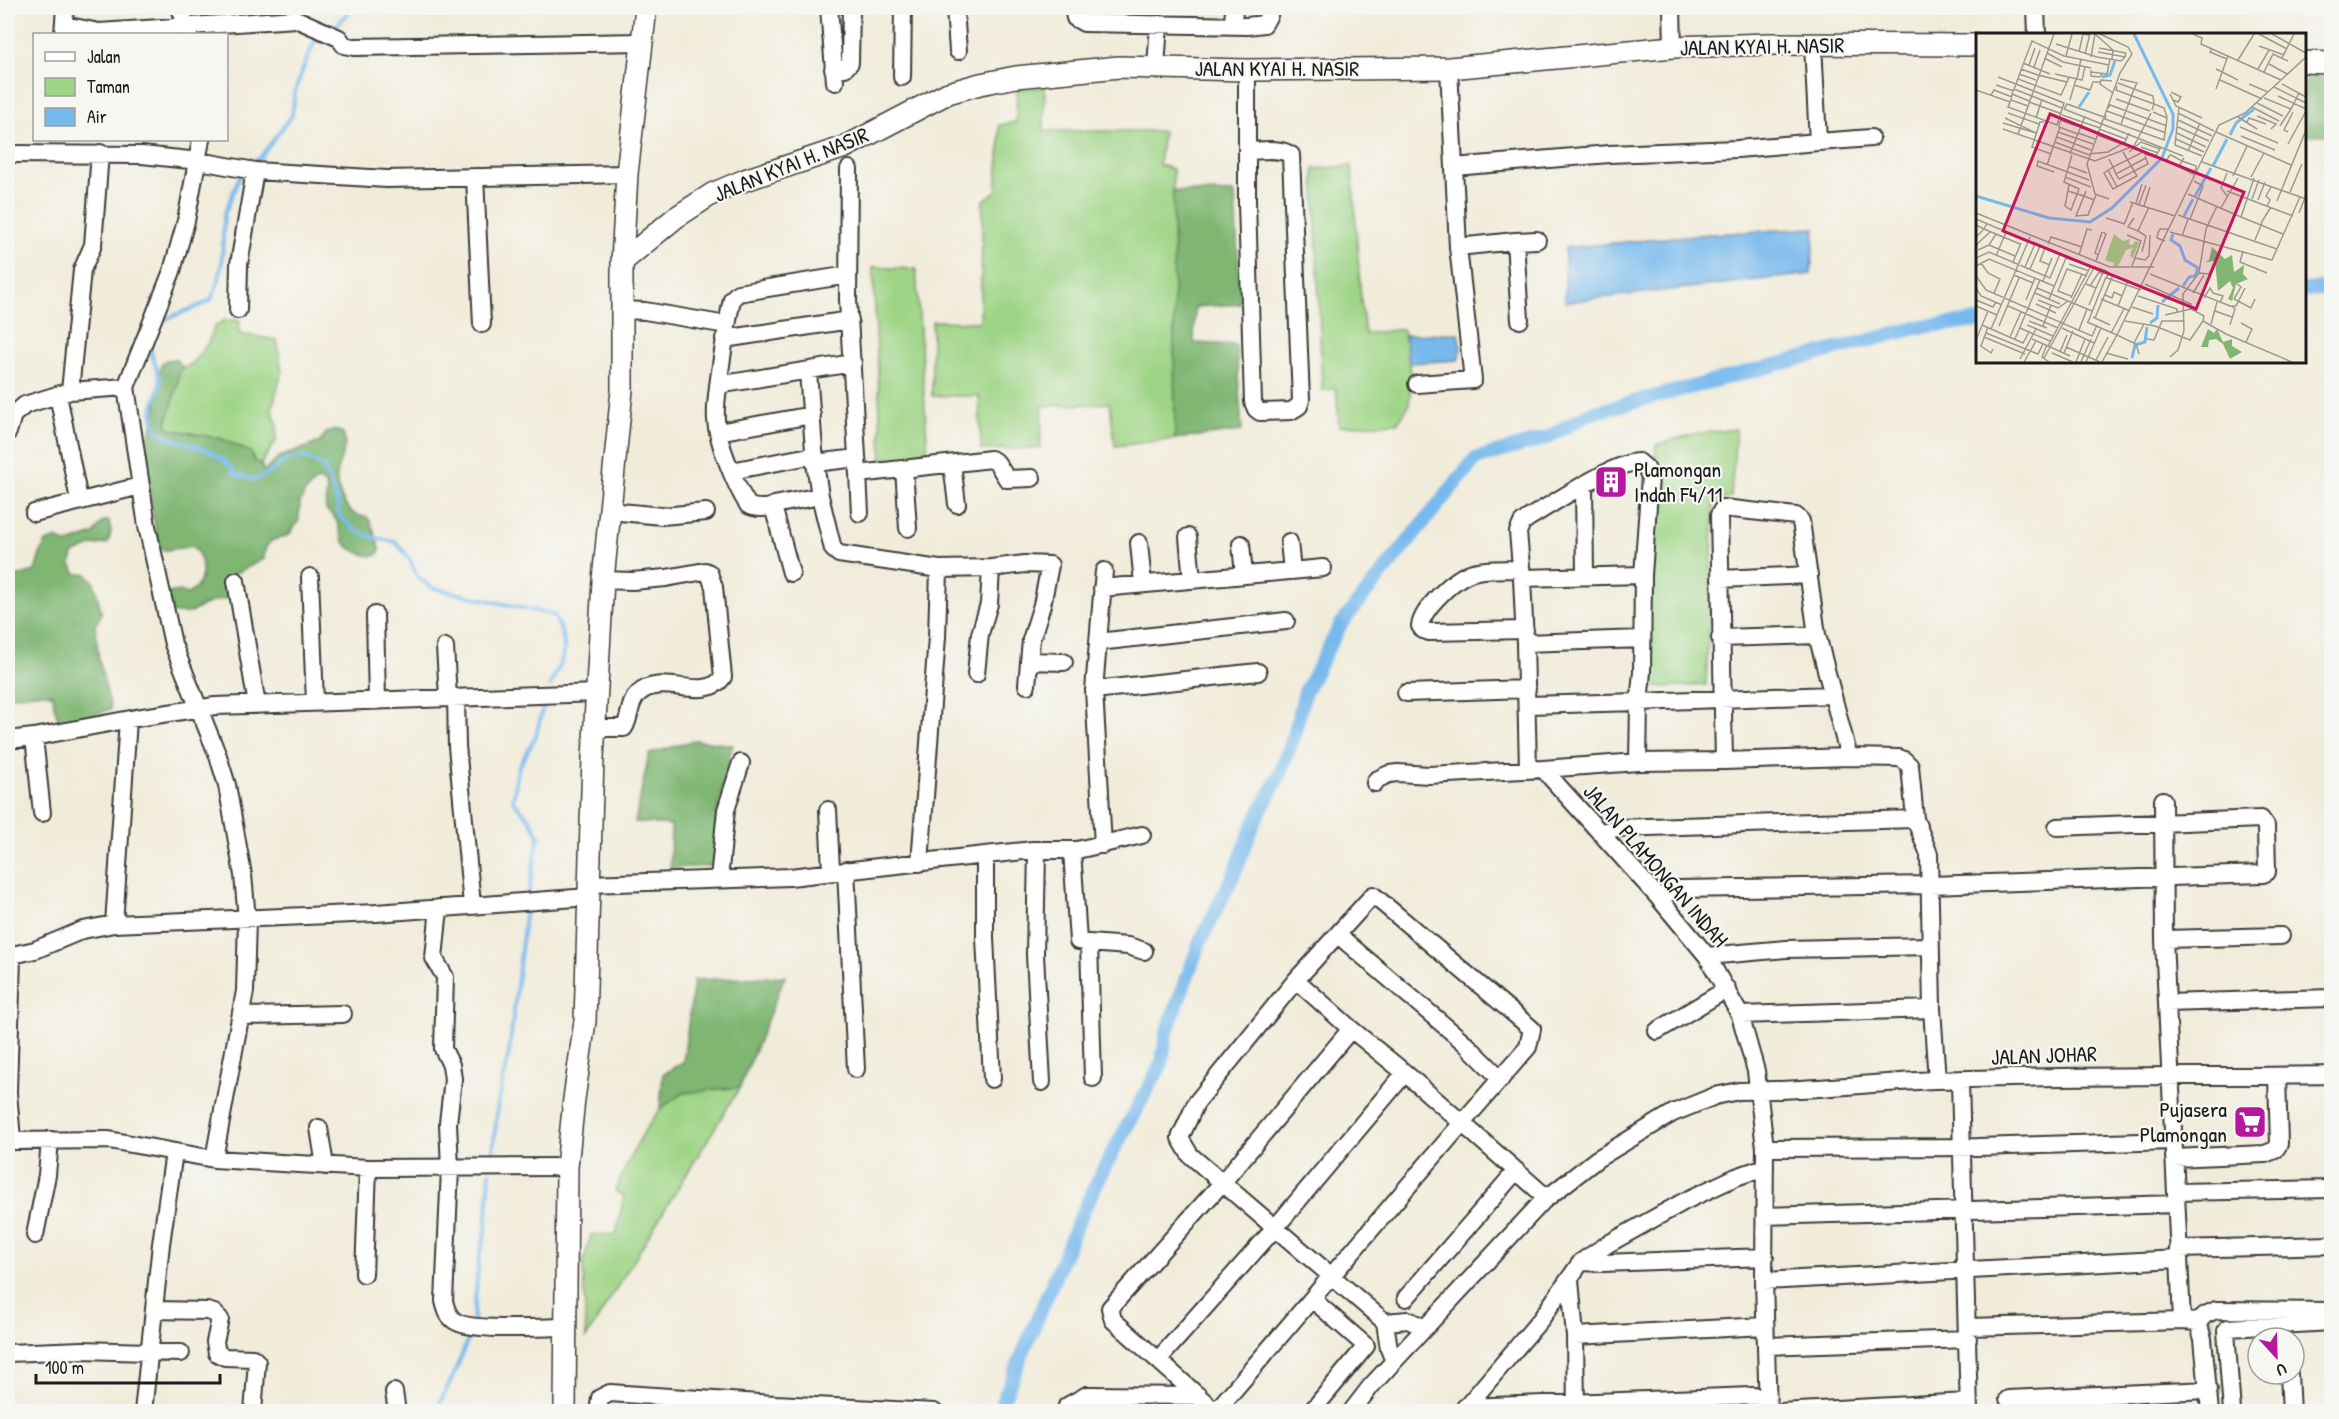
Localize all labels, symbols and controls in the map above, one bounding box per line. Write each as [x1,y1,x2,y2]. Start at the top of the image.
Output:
street label: JALAN KYAI H. NASIR [1679,30,1845,62]
legend [33,33,228,141]
inset map [1976,33,2306,363]
text: Jalan [87,44,121,69]
street label: JALAN KYAI H. NASIR [1195,53,1359,83]
text: Taman [87,74,130,99]
text: Air [87,104,107,129]
street label: JALAN KYAI H. NASIR [709,119,873,209]
place label: Plamongan Indah F4/11 [1634,454,1722,509]
building icon: Plamongan Indah F4/11 [1593,464,1629,500]
street label: JALAN PLAMONGAN INDAH [1577,777,1735,953]
street label: JALAN JOHAR [1991,1038,2097,1072]
place label: Pujasera Plamongan [2140,1094,2227,1149]
supermarket icon: Pujasera Plamongan [2232,1104,2268,1140]
north arrow [2246,1326,2306,1386]
scale bar [36,1347,220,1385]
text: 100 m [45,1355,84,1380]
text: U [2273,1358,2290,1382]

